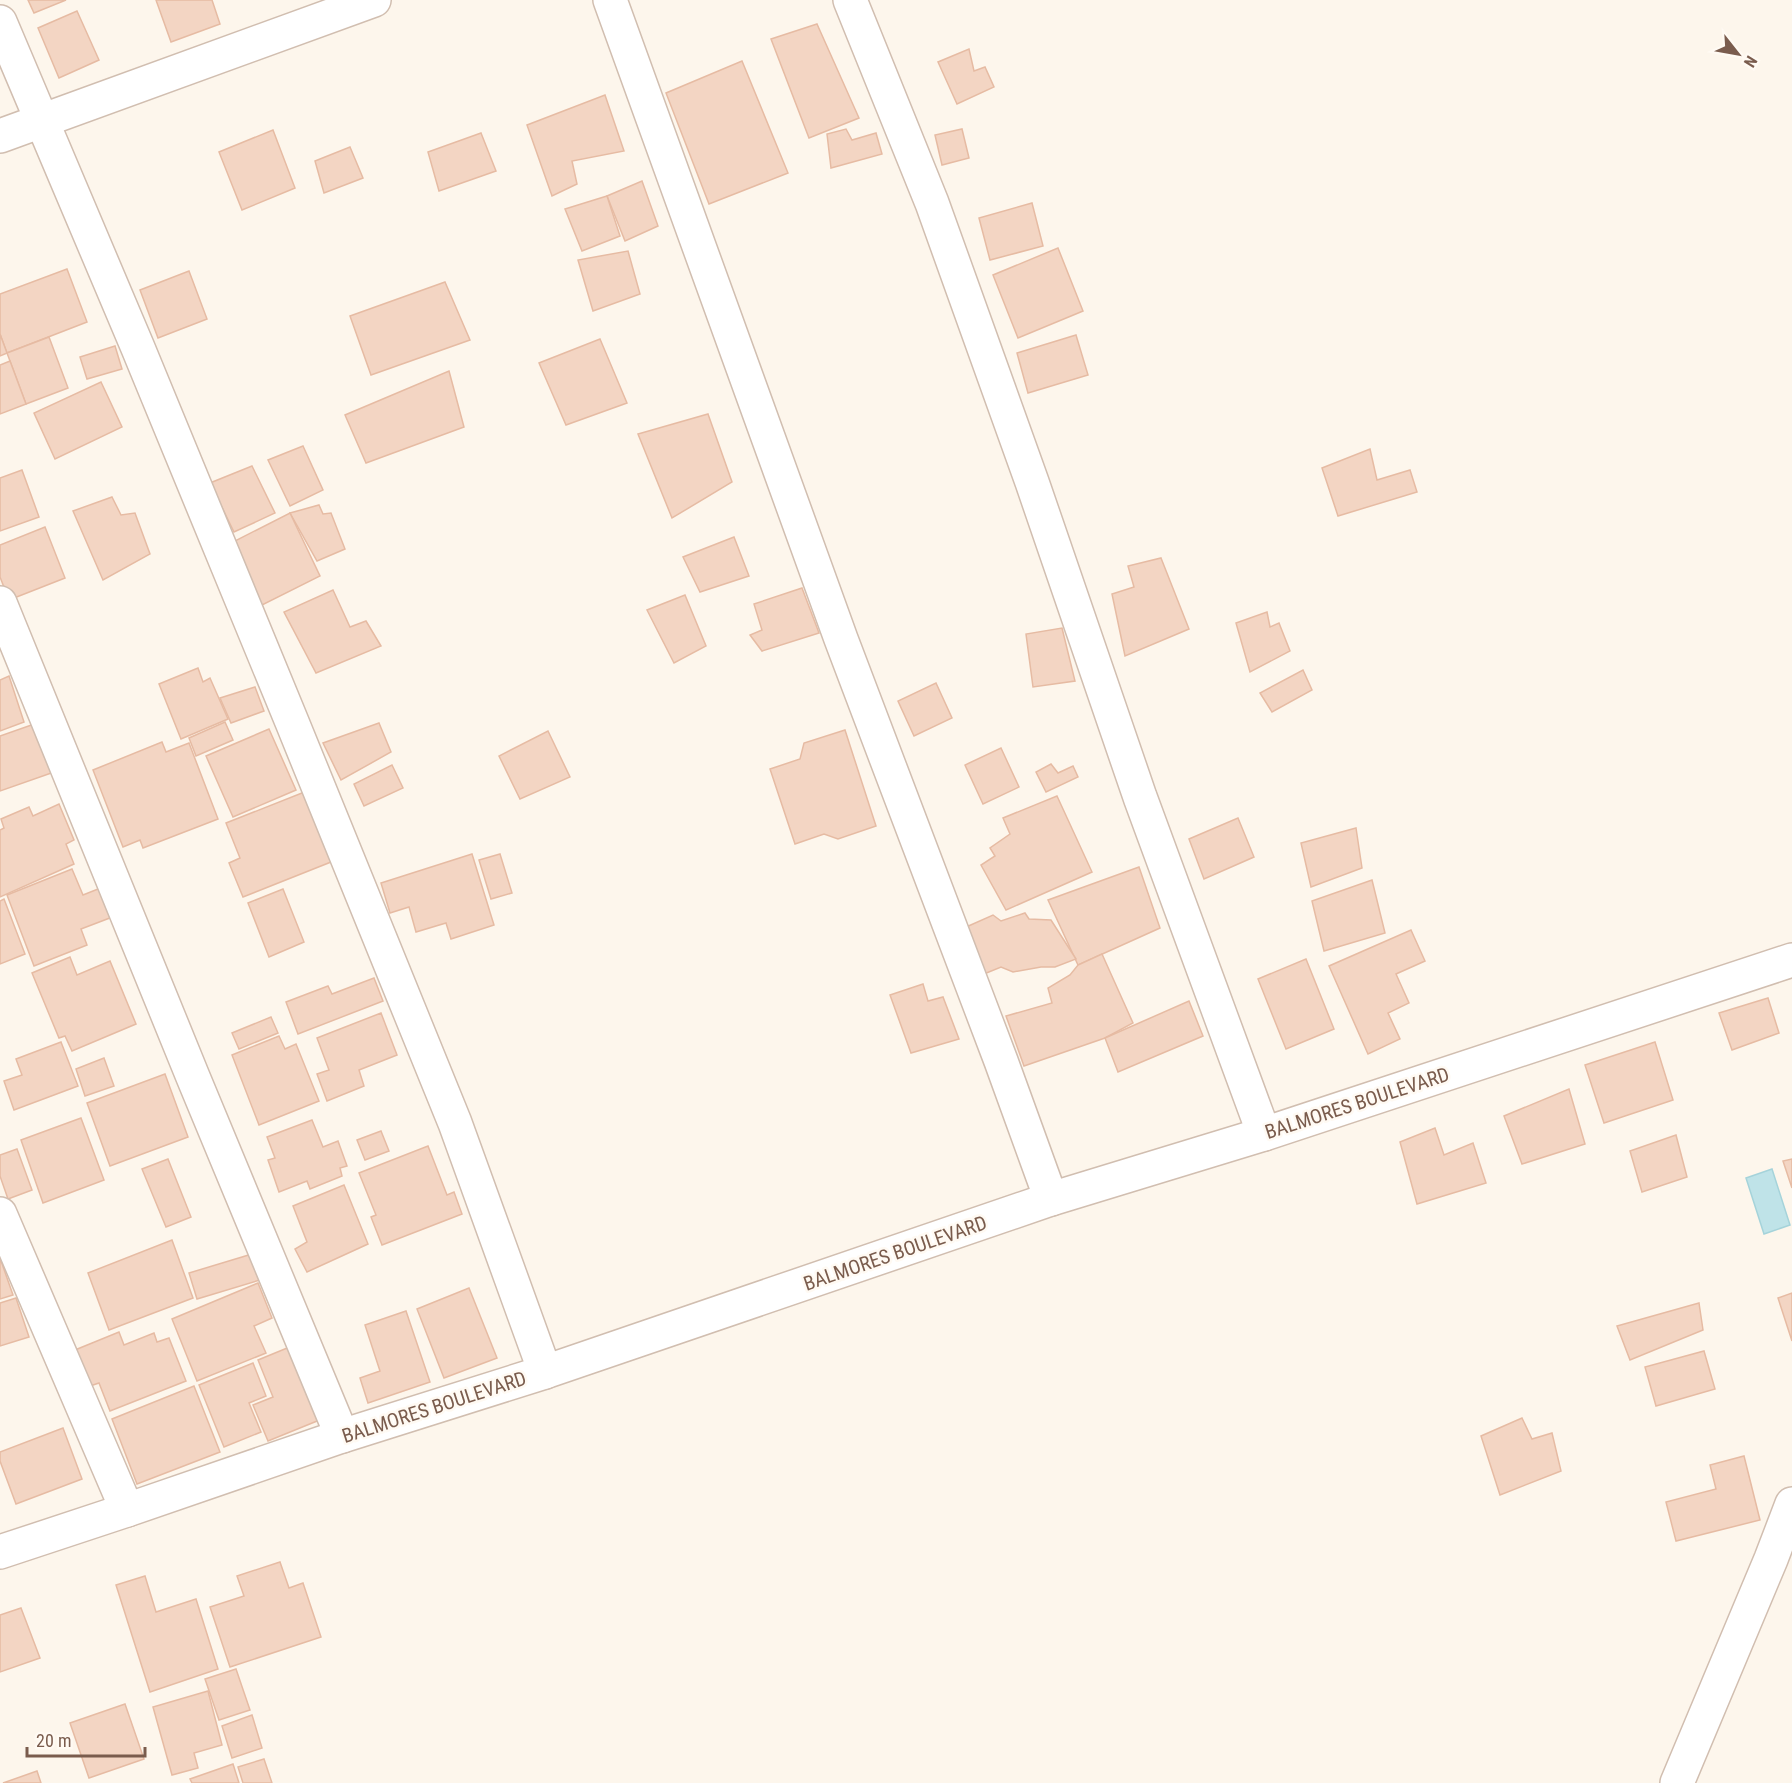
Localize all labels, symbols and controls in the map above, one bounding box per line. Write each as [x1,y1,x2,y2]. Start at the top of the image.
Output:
north arrow [1708,24,1768,84]
text: N [1740,52,1761,71]
street label: BALMORES BOULEVARD [1262,1062,1452,1144]
street label: BALMORES BOULEVARD [800,1210,990,1296]
street label: BALMORES BOULEVARD [339,1366,529,1448]
scale bar [27,1720,146,1758]
text: 20 m [36,1730,71,1751]

